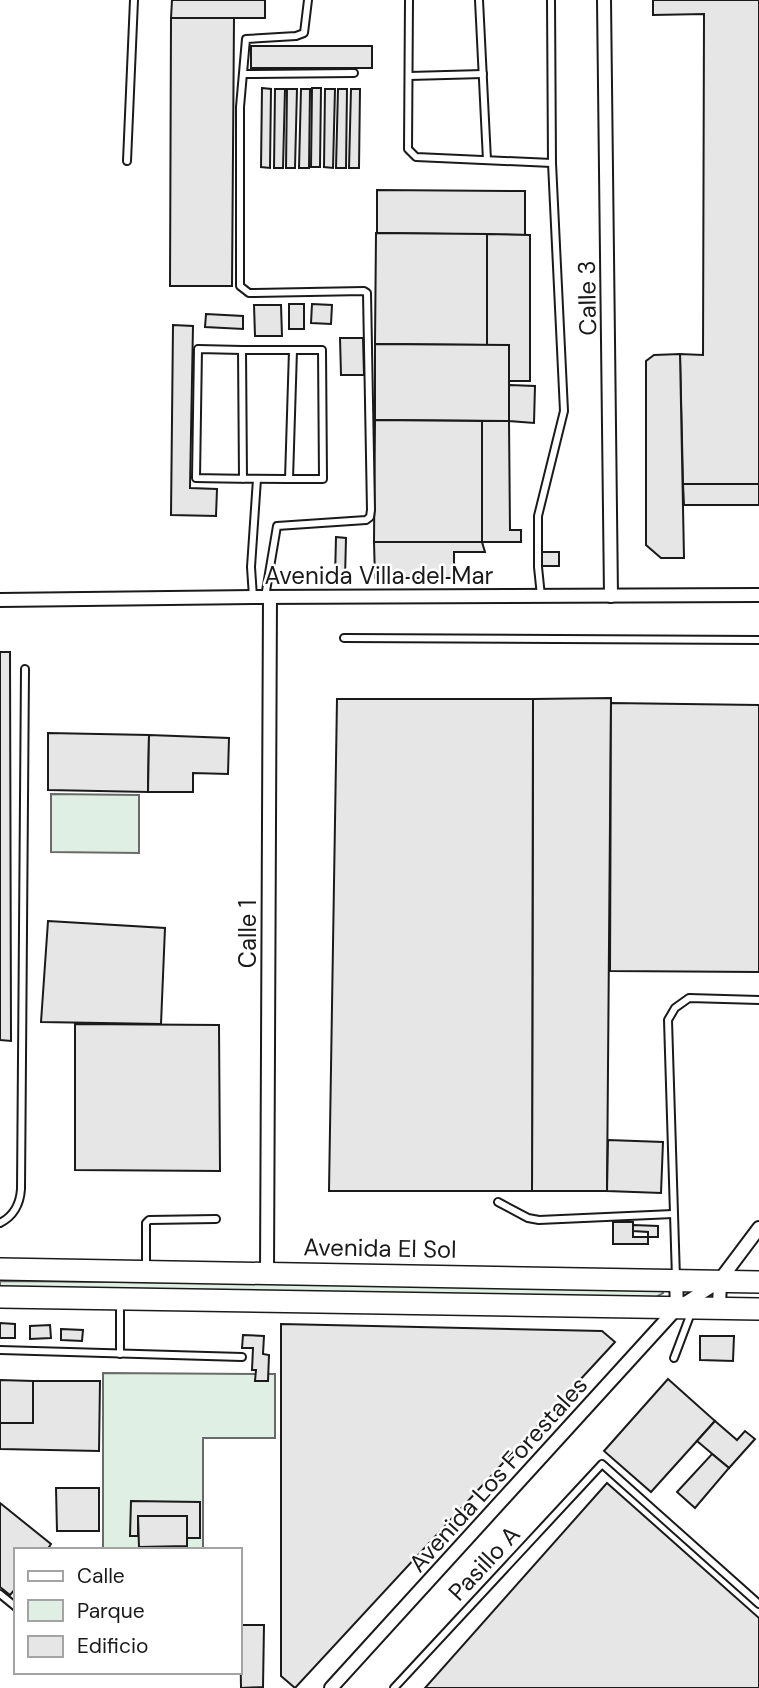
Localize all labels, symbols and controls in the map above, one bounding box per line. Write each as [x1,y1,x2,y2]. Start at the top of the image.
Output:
street label: Calle 3 [571,260,603,336]
street label: Avenida Villa del Mar [265,560,494,591]
street label: Calle 1 [232,900,263,968]
street label: Avenida El Sol [303,1231,457,1265]
street label: Avenida Los Forestales [402,1370,594,1578]
street label: Pasillo A [441,1519,527,1607]
legend [14,1548,242,1674]
text: Calle [77,1562,125,1590]
text: Parque [77,1597,145,1625]
text: Edificio [77,1632,148,1660]

